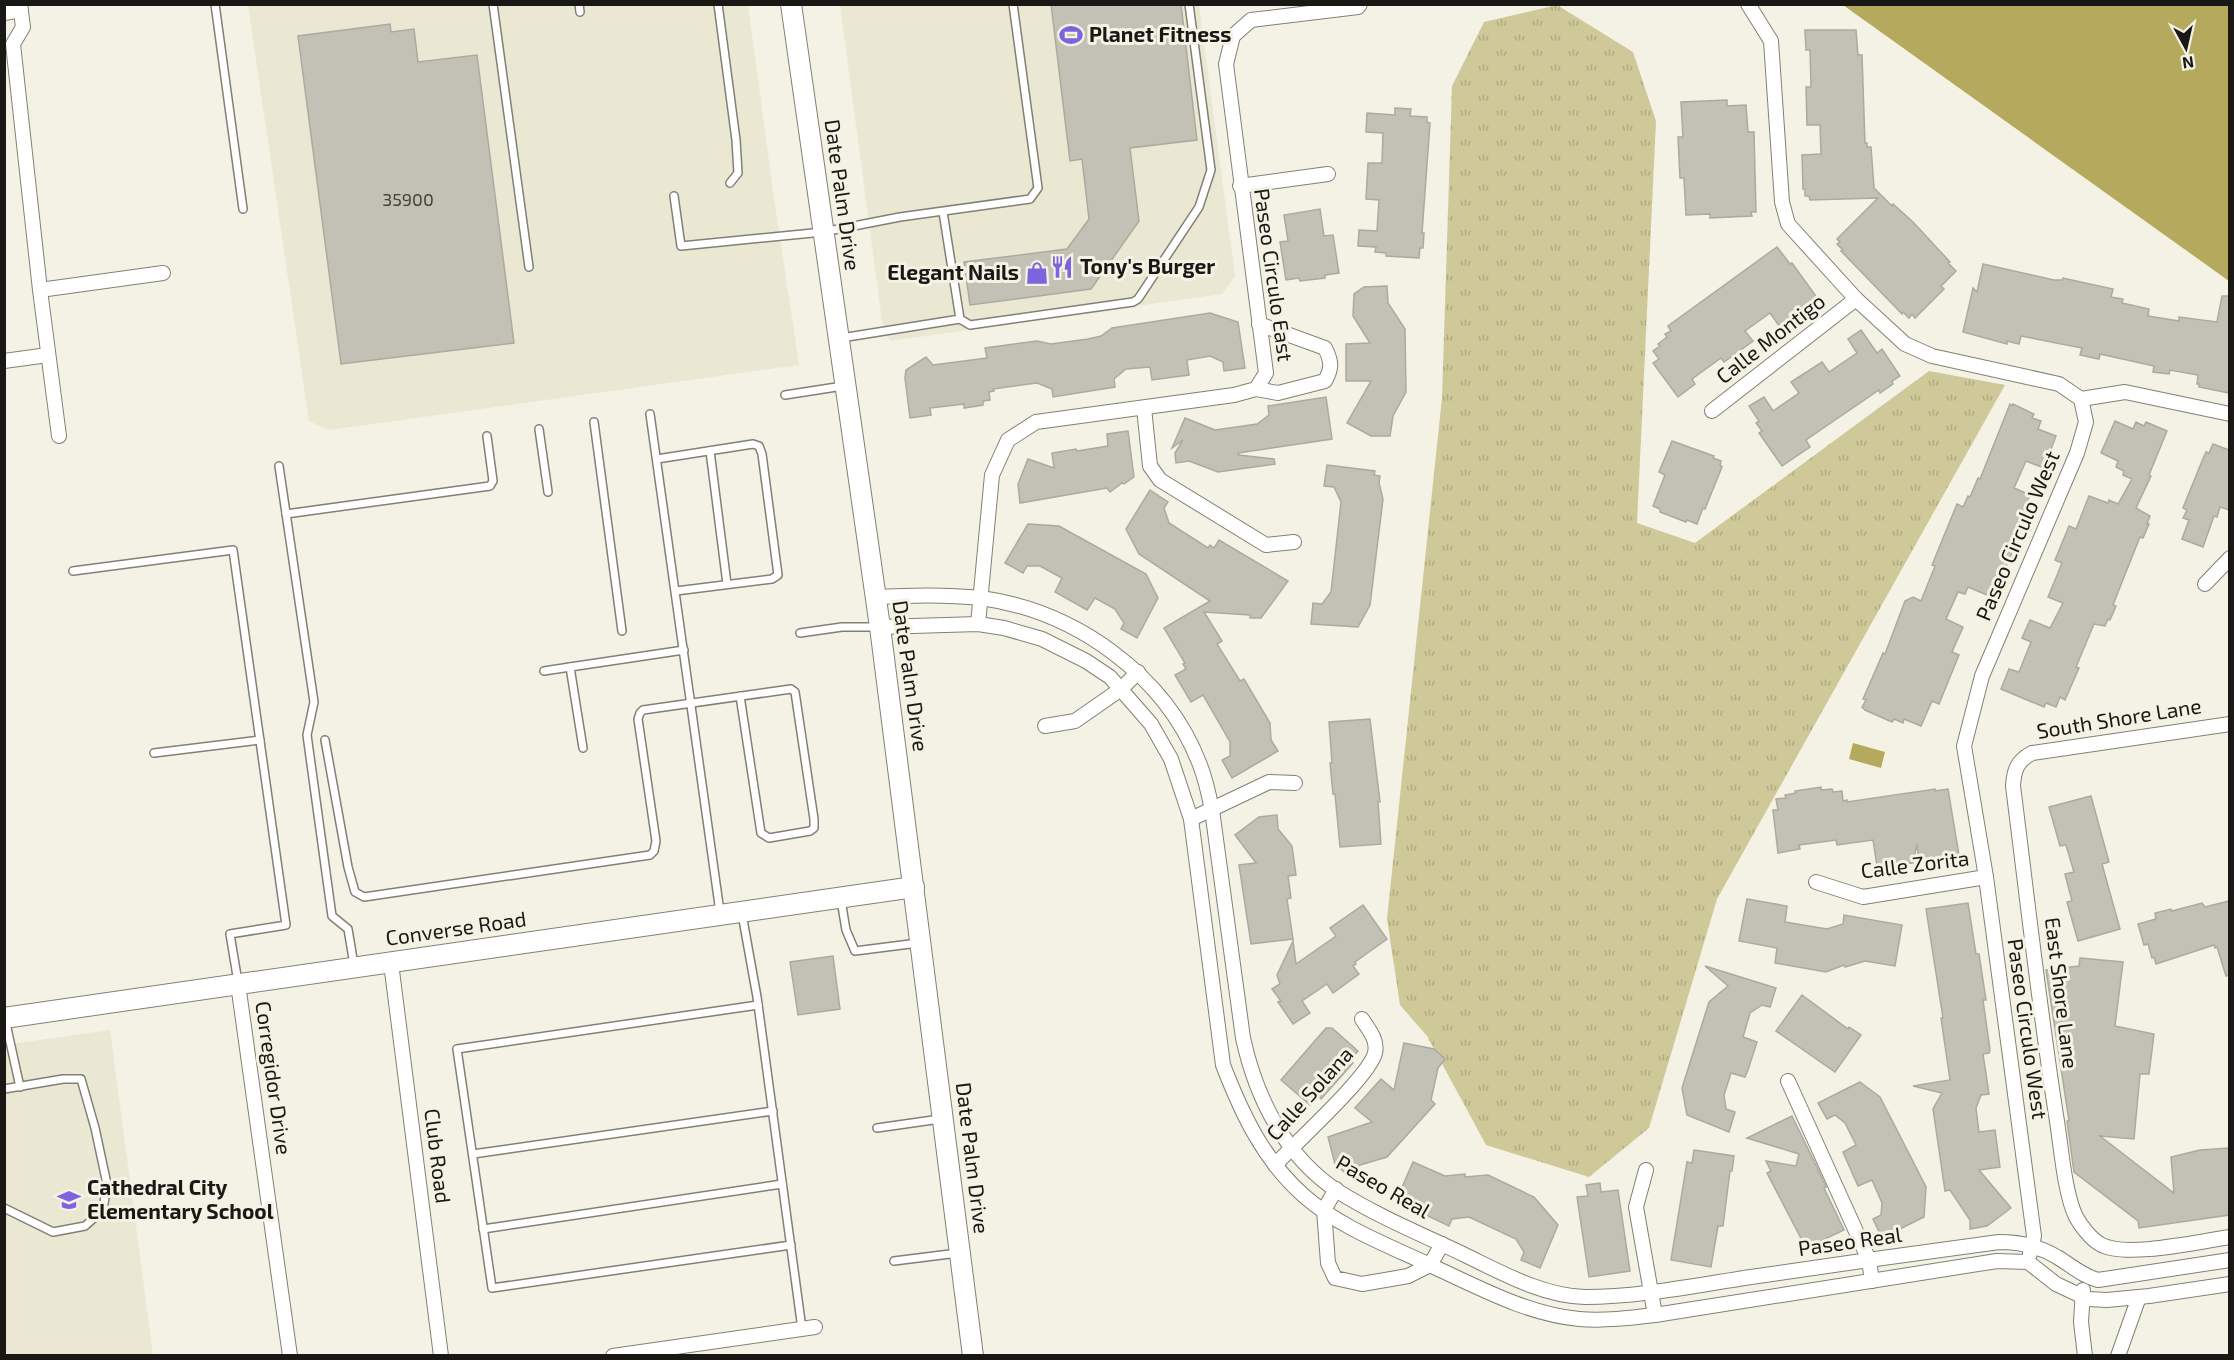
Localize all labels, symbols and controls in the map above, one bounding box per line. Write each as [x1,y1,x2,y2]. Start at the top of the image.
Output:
north arrow [2156,18,2216,78]
place label: Planet Fitness [1089,21,1231,46]
sports icon: Planet Fitness [1058,22,1084,48]
text: N [2181,53,2195,74]
street label: Date Palm Drive [820,118,866,272]
street label: Paseo Circulo East [1250,187,1299,363]
house number: 35900 [382,188,434,210]
place label: Tony's Burger [1080,253,1215,279]
restaurant icon: Tony's Burger [1049,254,1075,280]
place label: Elegant Nails [887,259,1019,284]
shop icon: Elegant Nails [1024,260,1050,286]
street label: Calle Montigo [1711,288,1829,388]
street label: Paseo Circulo West [1970,447,2064,624]
street label: Date Palm Drive [888,599,934,753]
street label: South Shore Lane [2035,692,2203,743]
street label: Calle Zorita [1859,844,1970,883]
street label: Converse Road [384,905,528,950]
street label: East Shore Lane [2041,916,2084,1070]
street label: Paseo Circulo West [2003,937,2054,1121]
street label: Corregidor Drive [251,999,298,1156]
street label: Calle Solana [1260,1041,1357,1145]
street label: Date Palm Drive [952,1081,995,1235]
street label: Club Road [420,1107,457,1205]
street label: Paseo Real [1332,1149,1436,1223]
place label: Cathedral City Elementary School [87,1174,274,1224]
school or university icon: Cathedral City Elementary School [56,1187,82,1213]
street label: Paseo Real [1796,1221,1904,1260]

